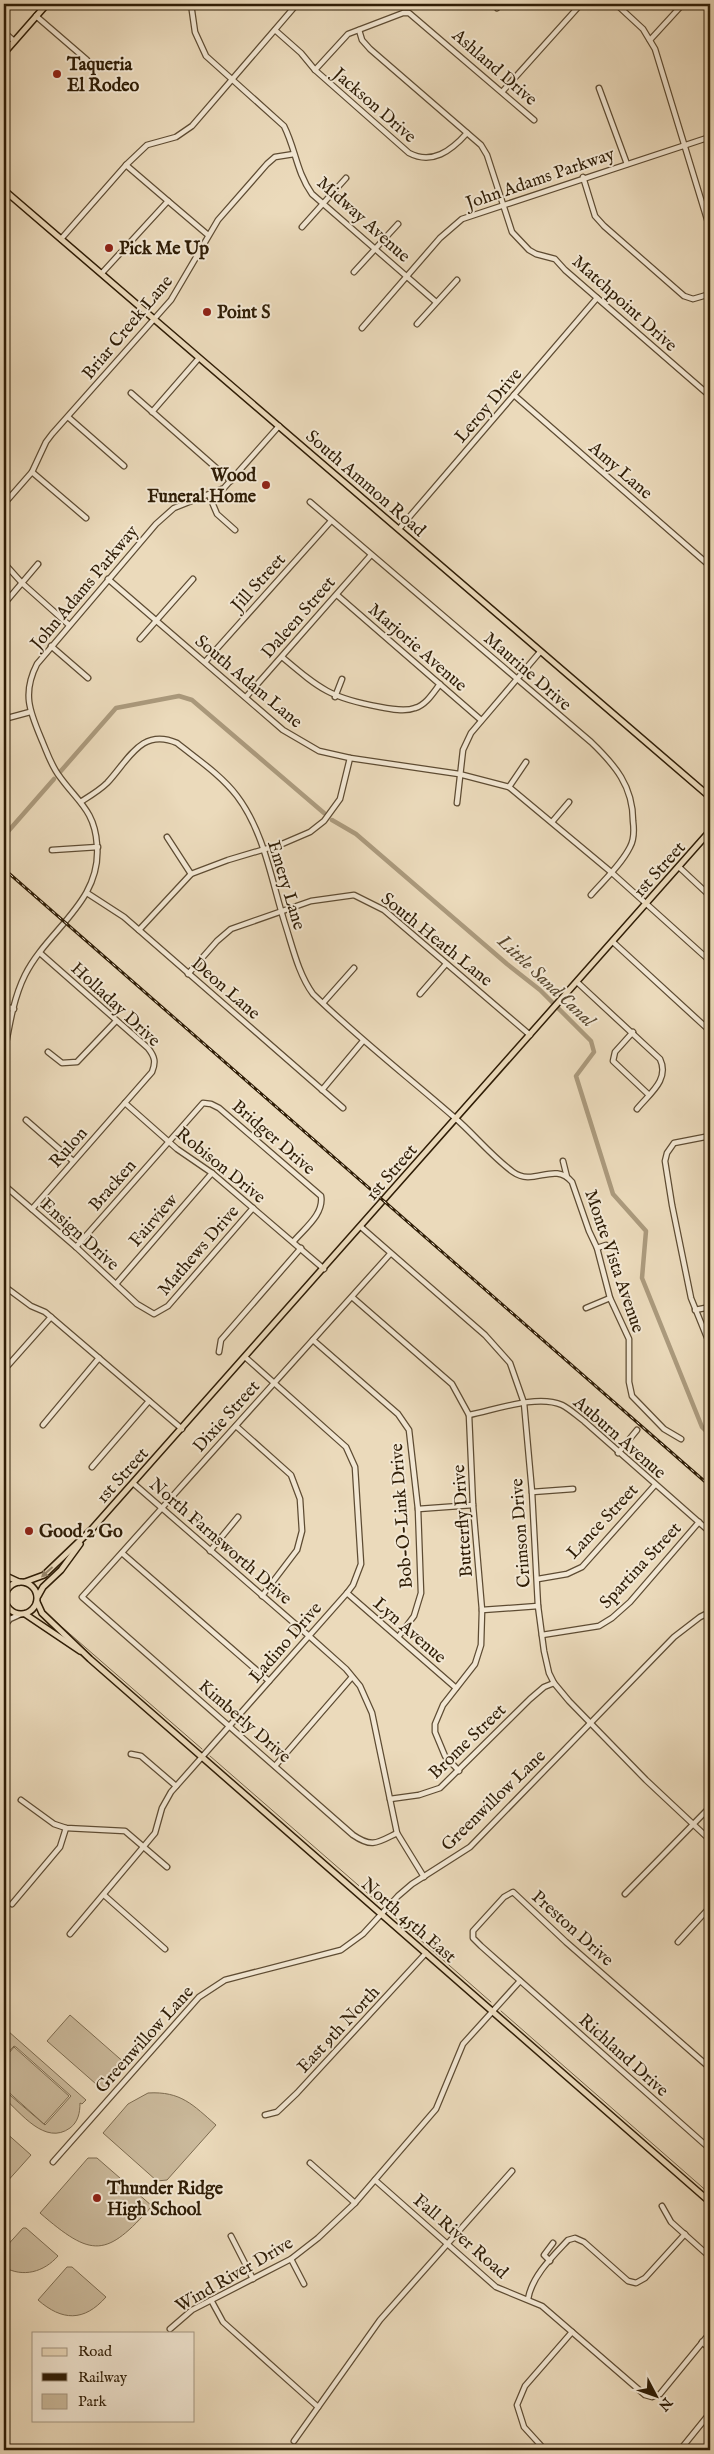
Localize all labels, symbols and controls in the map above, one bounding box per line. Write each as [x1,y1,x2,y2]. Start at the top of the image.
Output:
street label: Ashland Drive [446,24,541,112]
place label: Taqueria El Rodeo [66,54,139,98]
street label: Jackson Drive [326,62,421,149]
marker: Taqueria El Rodeo [51,68,63,80]
street label: John Adams Parkway [461,143,618,216]
street label: Midway Avenue [311,172,415,268]
place label: Pick Me Up [119,238,209,261]
marker: Pick Me Up [103,242,115,254]
street label: Matchpoint Drive [567,251,681,357]
street label: Briar Creek Lane [78,271,179,385]
place label: Point S [217,302,270,325]
marker: Point S [201,306,213,318]
street label: Leroy Drive [450,364,528,448]
street label: South Ammon Road [300,426,430,543]
street label: Amy Lane [583,436,657,505]
place label: Wood Funeral Home [147,465,257,509]
marker: Wood Funeral Home [260,479,272,491]
street label: John Adams Parkway [25,521,144,657]
street label: Jill Street [226,549,291,618]
street label: Daleen Street [257,572,341,664]
street label: Marjorie Avenue [363,599,471,697]
street label: Maurine Drive [478,628,576,717]
street label: South Adam Lane [189,630,307,734]
street label: 1st Street [629,837,691,903]
street label: Emery Lane [261,838,310,933]
street label: South Heath Lane [375,888,497,992]
water label: Little Sand Canal [491,929,601,1034]
street label: Deon Lane [186,953,264,1025]
street label: Holladay Drive [65,958,165,1053]
street label: Bridger Drive [226,1096,320,1181]
street label: Rulon [45,1122,93,1173]
street label: Robison Drive [170,1123,270,1209]
street label: 1st Street [361,1140,423,1206]
street label: Bracken [84,1155,142,1217]
street label: Monte Vista Avenue [578,1187,649,1336]
street label: Fairview [125,1189,184,1252]
street label: Ensign Drive [35,1194,123,1277]
street label: Mathews Drive [153,1201,245,1301]
street label: Dixie Street [189,1376,266,1458]
street label: Auburn Avenue [567,1391,670,1485]
street label: Bob-O-Link Drive [386,1442,419,1589]
street label: 1st Street [92,1443,154,1509]
street label: Butterfly Drive [448,1464,479,1578]
street label: North Farnsworth Drive [144,1474,296,1611]
street label: Crimson Drive [506,1477,537,1588]
street label: Lance Street [562,1480,644,1565]
street label: Spartina Street [595,1518,687,1614]
place label: Good 2 Go [39,1521,123,1544]
marker: Good 2 Go [23,1525,35,1537]
one-way arrow [41,1566,54,1577]
street label: Lyn Avenue [368,1593,450,1669]
street label: Ladino Drive [245,1598,328,1688]
street label: Kimberly Drive [193,1676,295,1769]
street label: Brome Street [424,1699,512,1785]
street label: Greenwillow Lane [437,1745,551,1857]
street label: North 45th East [356,1874,460,1969]
street label: Preston Drive [526,1886,618,1972]
street label: Greenwillow Lane [91,1981,199,2099]
street label: East 9th North [293,1981,386,2079]
street label: Richland Drive [573,2010,673,2103]
place label: Thunder Ridge High School [106,2178,224,2222]
street label: Fall River Road [408,2190,513,2285]
marker: Thunder Ridge High School [91,2192,103,2204]
street label: Wind River Drive [172,2232,298,2318]
legend [32,2332,195,2422]
text: Road [78,2342,113,2361]
text: Railway [78,2368,128,2387]
north arrow [632,2372,682,2422]
text: Park [78,2392,108,2411]
text: N [654,2393,676,2414]

